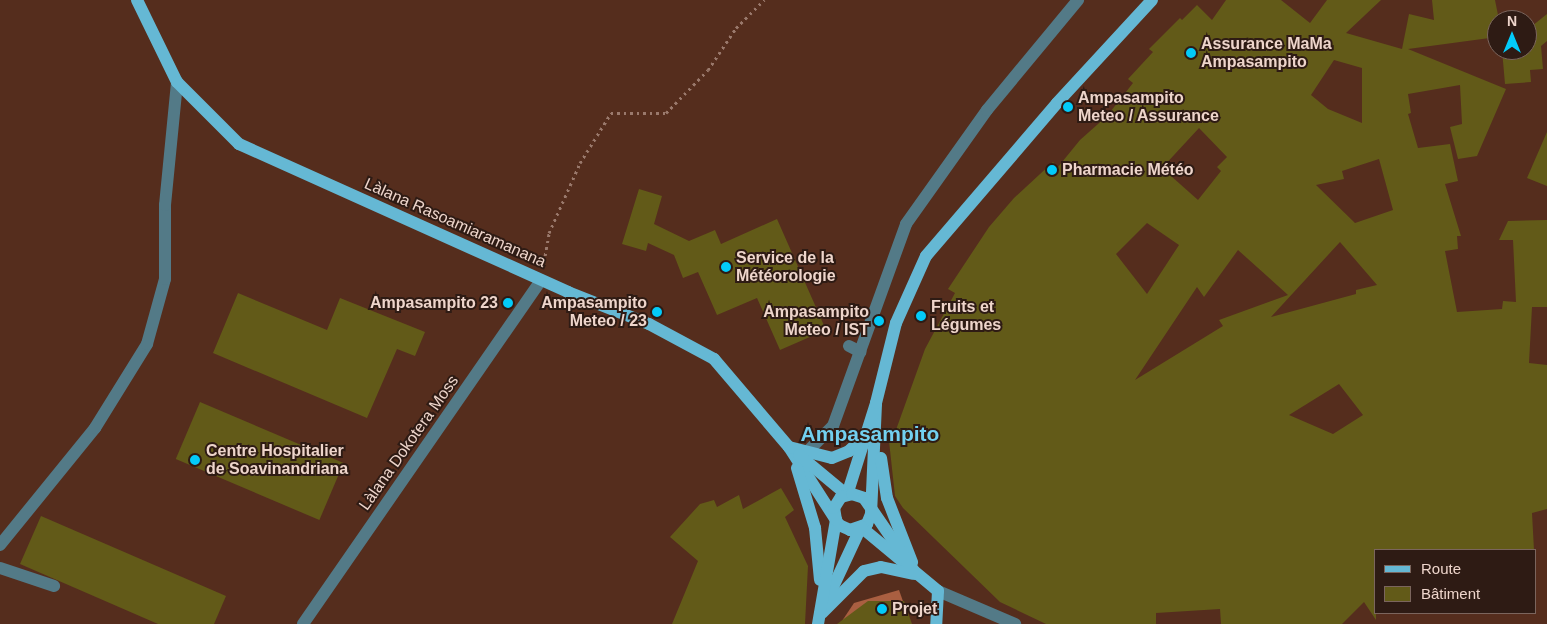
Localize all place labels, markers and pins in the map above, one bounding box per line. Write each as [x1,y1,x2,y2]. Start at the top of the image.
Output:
place label: Assurance MaMa Ampasampito [1201,34,1332,72]
marker: Assurance MaMa Ampasampito [1185,47,1197,59]
place label: Ampasampito Meteo / Assurance [1078,88,1219,126]
marker: Ampasampito Meteo / Assurance [1062,101,1074,113]
place label: Pharmacie Météo [1062,160,1194,180]
marker: Pharmacie Météo [1046,164,1058,176]
place label: Service de la Météorologie [736,248,836,286]
marker: Service de la Météorologie [720,261,732,273]
place label: Ampasampito 23 [370,293,498,313]
place label: Ampasampito Meteo / 23 [541,293,647,331]
marker: Ampasampito 23 [502,297,514,309]
place label: Fruits et Légumes [931,297,1001,335]
place label: Ampasampito Meteo / IST [763,302,869,340]
marker: Ampasampito Meteo / 23 [651,306,663,318]
marker: Fruits et Légumes [915,310,927,322]
marker: Ampasampito Meteo / IST [873,315,885,327]
place label: Centre Hospitalier de Soavinandriana [206,441,348,479]
marker: Centre Hospitalier de Soavinandriana [188,453,202,467]
place label: Projet [892,599,937,619]
marker: Projet [876,603,888,615]

